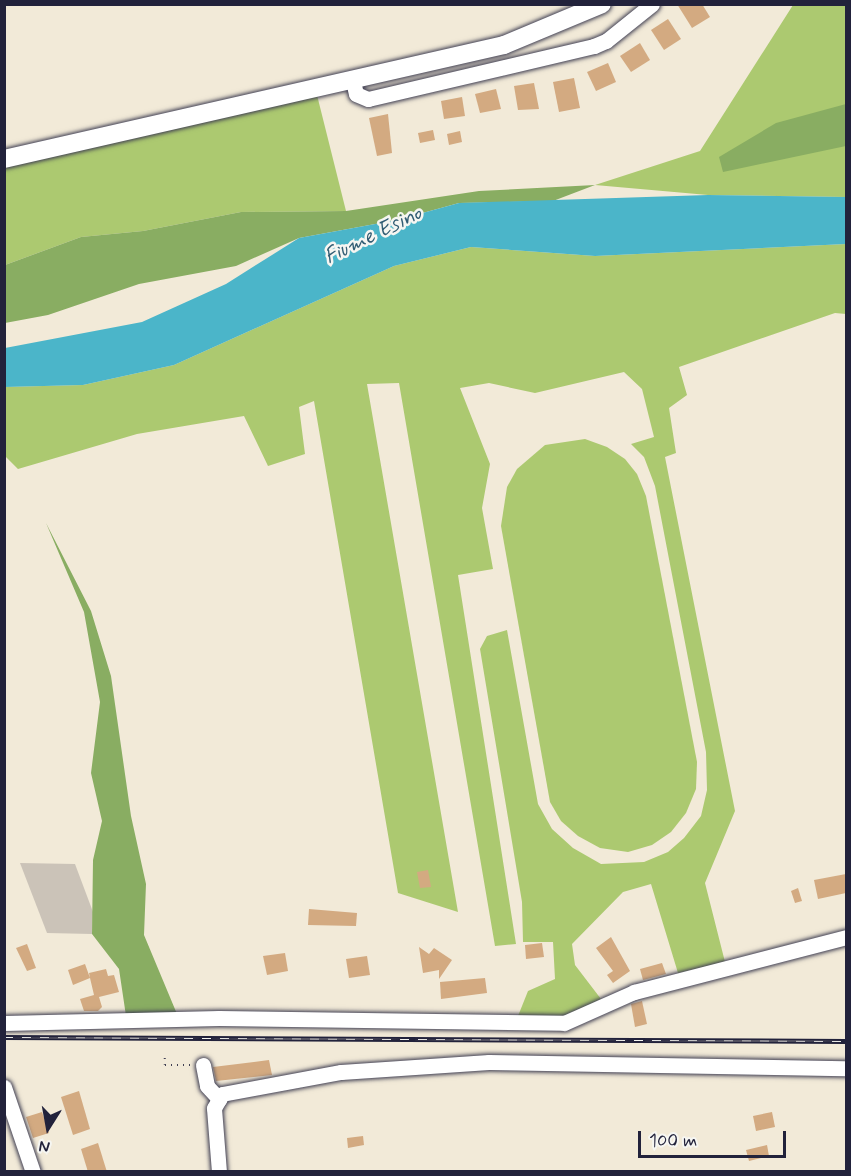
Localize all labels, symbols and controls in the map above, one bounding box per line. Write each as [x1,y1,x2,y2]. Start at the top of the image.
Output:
water label: Fiume Esino [320,201,426,269]
north arrow [18,1098,78,1158]
scale bar [641,1119,790,1157]
text: 100 m [649,1129,697,1153]
text: N [37,1135,52,1157]

